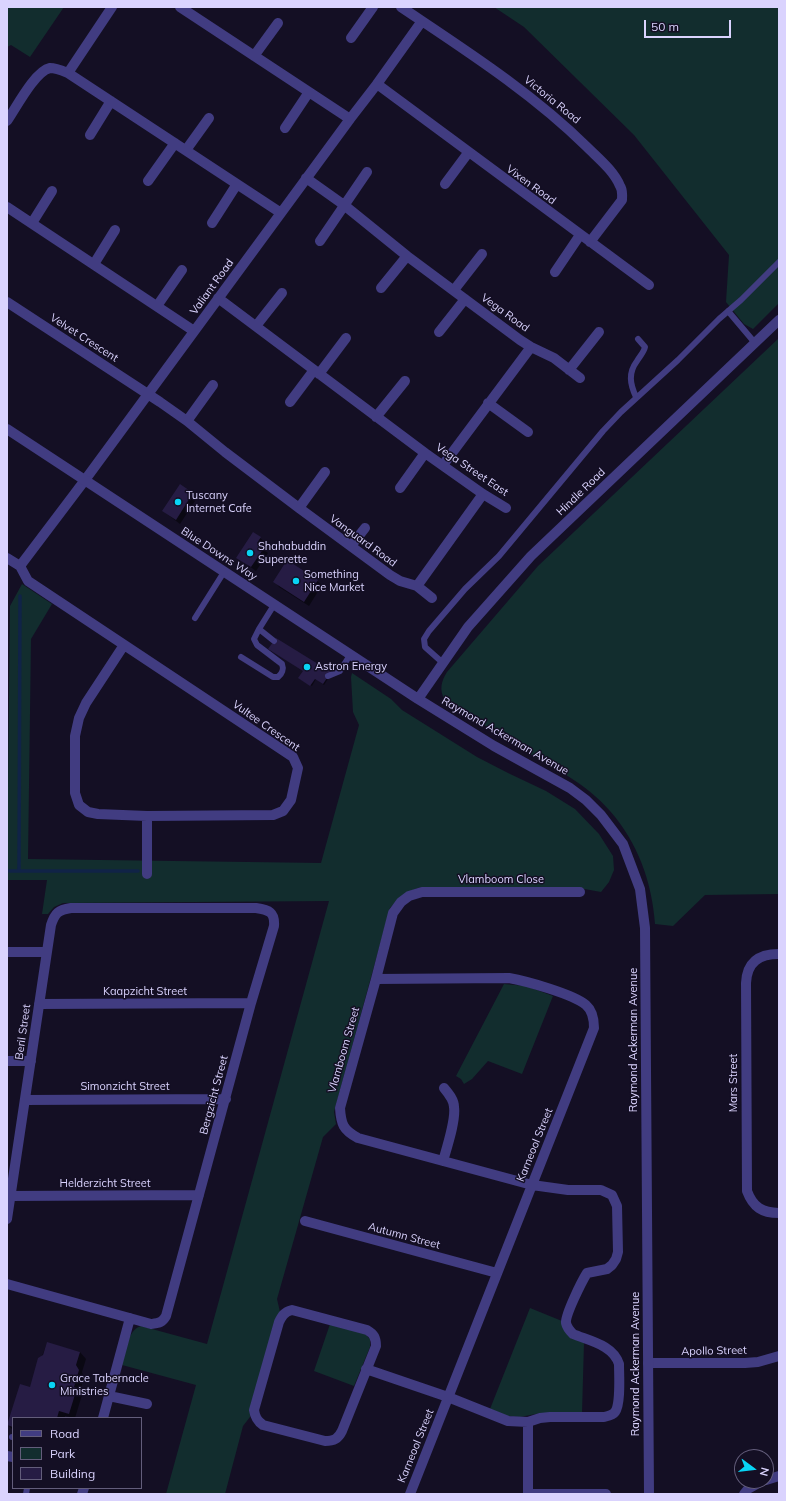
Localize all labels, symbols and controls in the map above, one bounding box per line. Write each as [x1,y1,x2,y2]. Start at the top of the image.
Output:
scale bar [646,12,733,38]
text: 50 m [651,19,679,34]
street label: Victoria Road [521,73,583,127]
street label: Vixen Road [504,163,558,207]
street label: Valiant Road [187,257,237,317]
street label: Vega Road [478,291,532,335]
street label: Velvet Crescent [47,311,121,365]
street label: Vega Street East [433,441,511,499]
street label: Hindle Road [554,466,608,518]
place label: Tuscany Internet Cafe [186,489,252,515]
marker: Tuscany Internet Cafe [173,497,183,507]
street label: Vanguard Road [327,512,399,570]
street label: Blue Downs Way [178,524,260,584]
place label: Shahabuddin Superette [258,540,326,566]
marker: Shahabuddin Superette [245,548,255,558]
place label: Something Nice Market [304,568,364,594]
marker: Something Nice Market [291,576,301,586]
place label: Astron Energy [315,660,387,674]
marker: Astron Energy [302,662,312,672]
street label: Raymond Ackerman Avenue [439,694,571,778]
street label: Vultee Crescent [230,698,302,754]
street label: Vlamboom Close [458,873,544,887]
street label: Raymond Ackerman Avenue [627,968,641,1112]
street label: Kaapzicht Street [103,985,187,999]
street label: Beril Street [13,1003,33,1061]
street label: Vlamboom Street [325,1006,363,1094]
street label: Bergzicht Street [197,1054,231,1136]
street label: Mars Street [727,1054,741,1112]
street label: Simonzicht Street [80,1080,170,1094]
street label: Karneool Street [514,1106,556,1184]
street label: Helderzicht Street [60,1177,150,1191]
street label: Autumn Street [367,1220,441,1252]
street label: Raymond Ackerman Avenue [629,1292,643,1436]
street label: Apollo Street [681,1344,747,1358]
place label: Grace Tabernacle Ministries [60,1372,149,1398]
marker: Grace Tabernacle Ministries [47,1380,57,1390]
street label: Karneool Street [395,1407,437,1485]
legend [12,1417,142,1489]
text: Road [50,1426,79,1441]
text: Park [50,1446,75,1461]
north arrow [734,1449,774,1489]
text: Building [50,1466,95,1481]
text: N [757,1466,772,1478]

